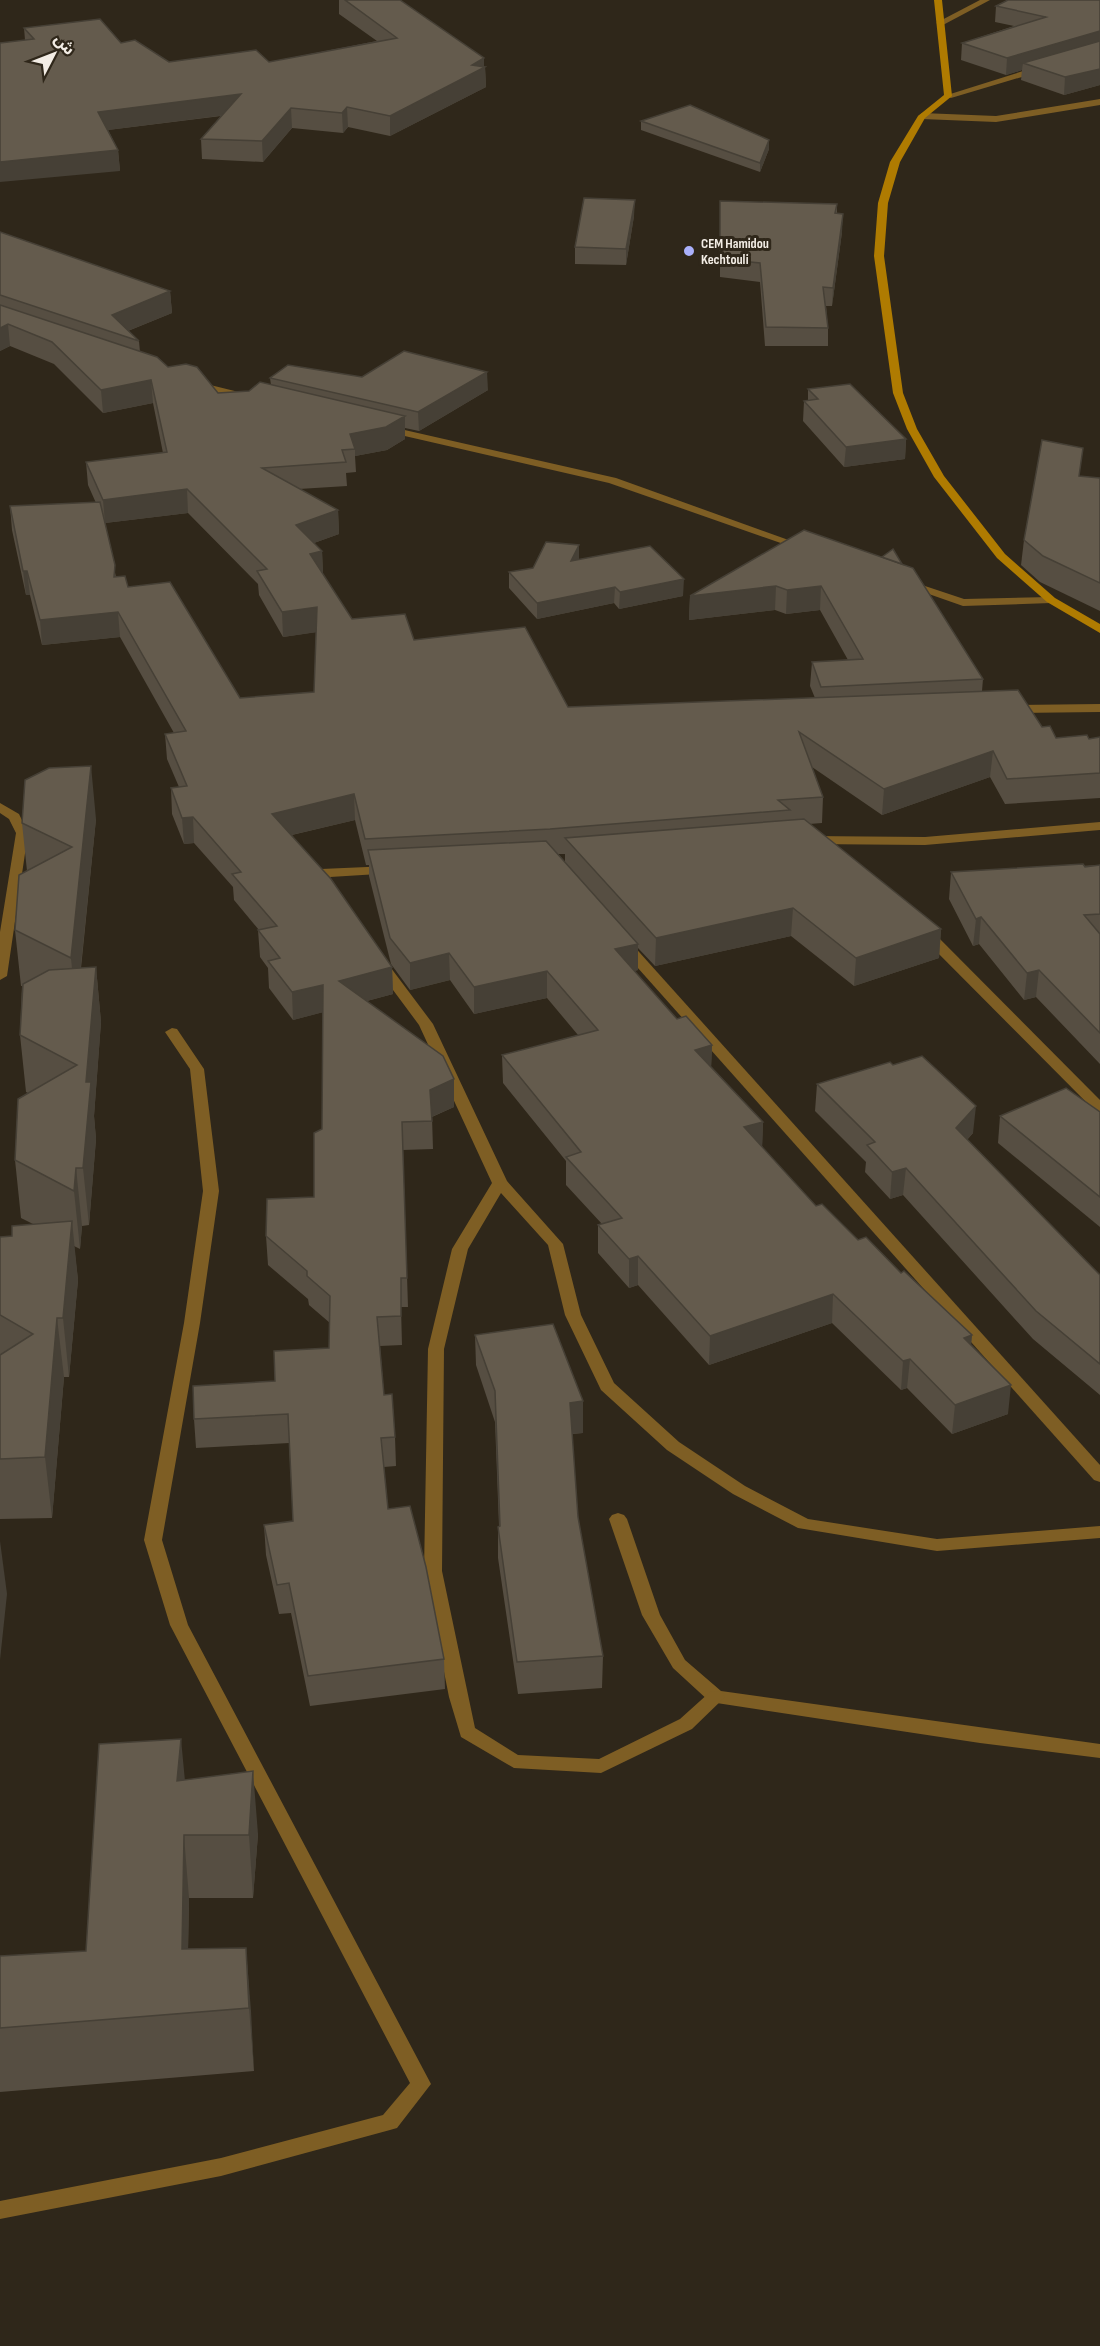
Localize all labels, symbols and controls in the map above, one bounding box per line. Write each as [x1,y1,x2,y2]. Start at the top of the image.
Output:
north arrow [24,24,84,84]
text: ش [50,30,78,60]
place label: CEM Hamidou Kechtouli [701,235,769,268]
marker: CEM Hamidou Kechtouli [682,244,696,258]

